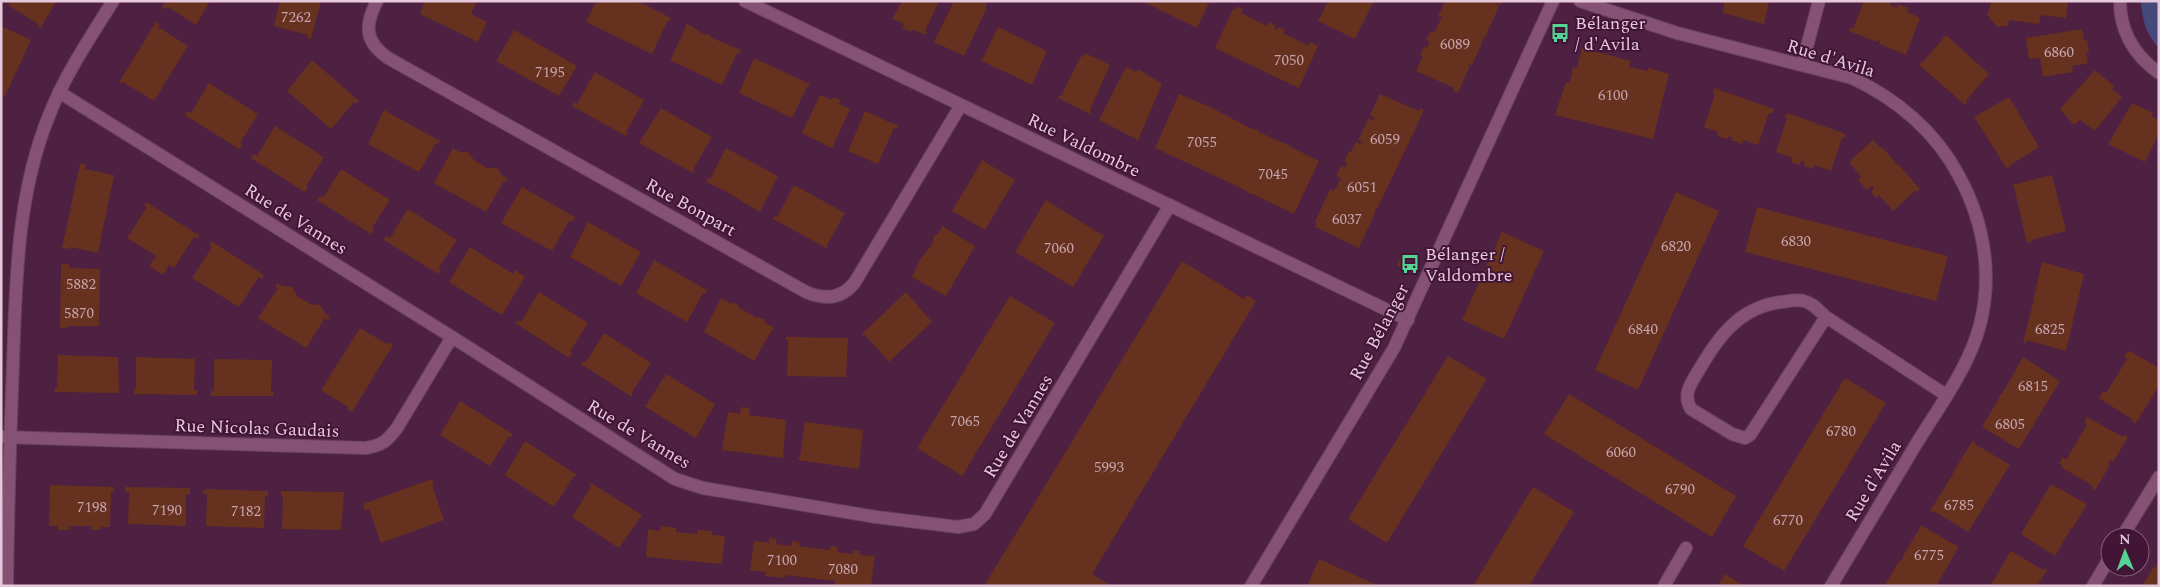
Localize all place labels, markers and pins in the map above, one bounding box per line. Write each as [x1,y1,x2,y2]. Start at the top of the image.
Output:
place label: Bélanger / d'Avila [1575,10,1646,58]
bus stop icon: Bélanger / d'Avila [1549,22,1571,44]
place label: Bélanger / Valdombre [1425,241,1512,289]
bus stop icon: Bélanger / Valdombre [1399,253,1421,275]

